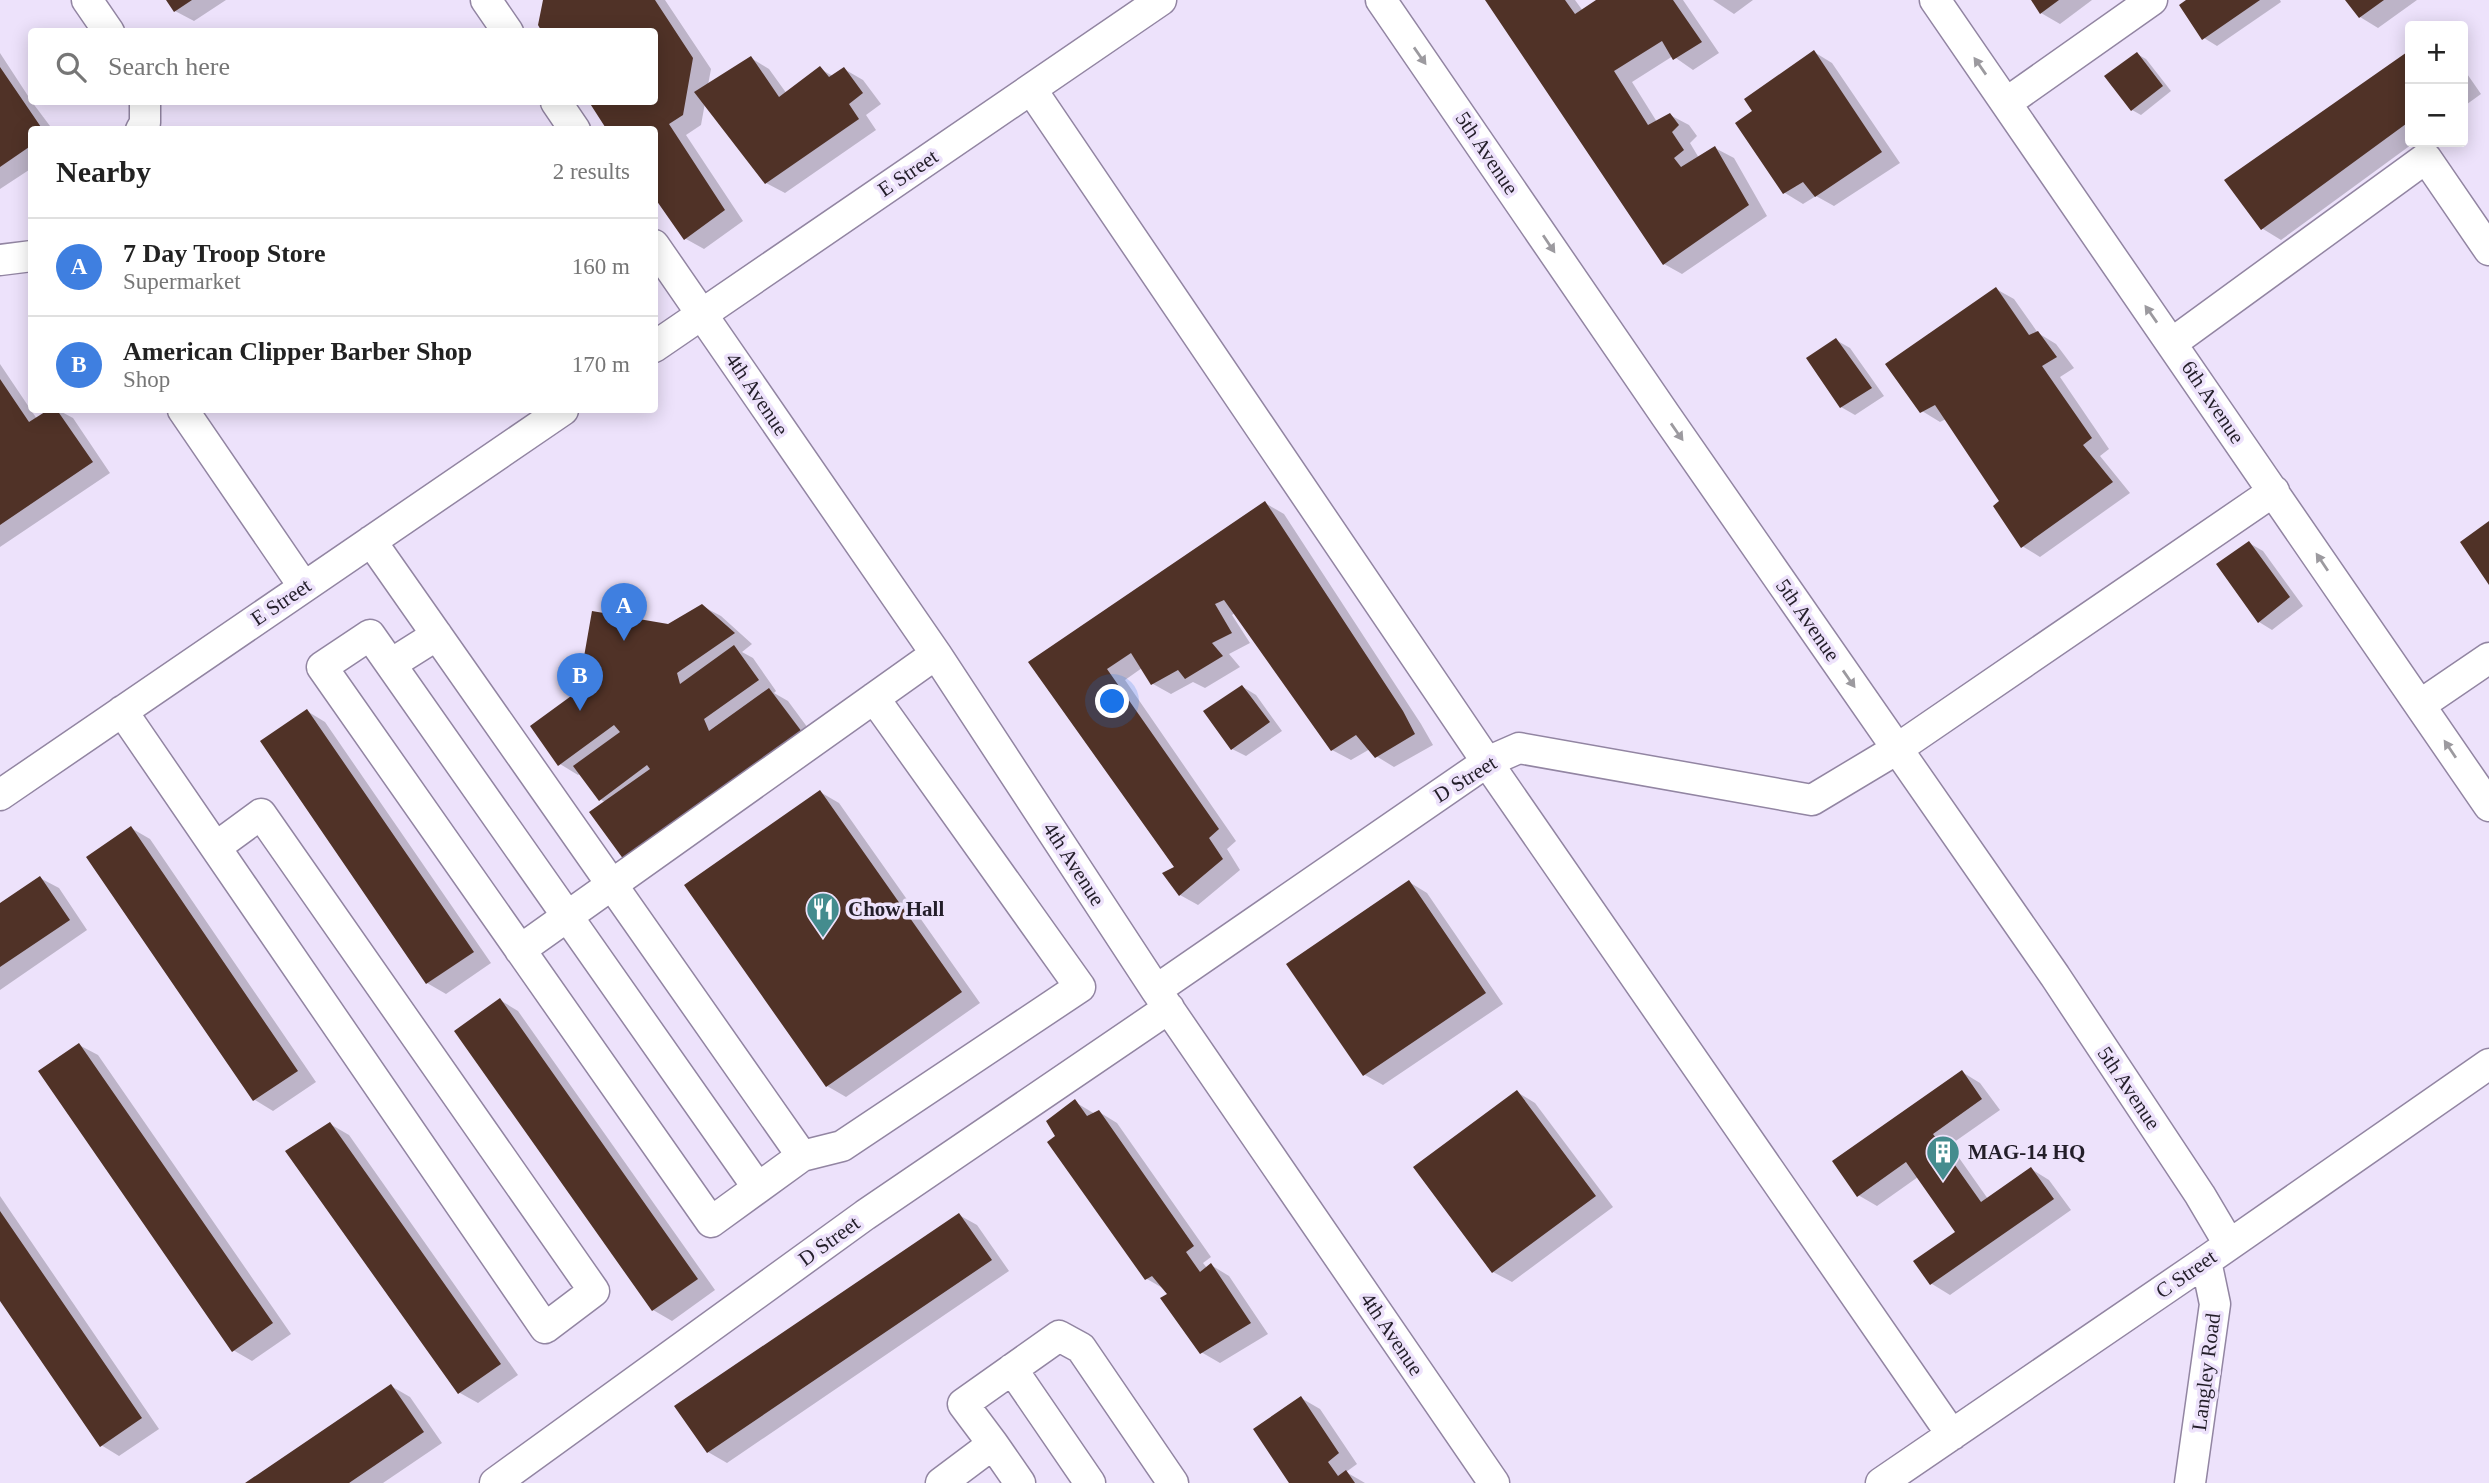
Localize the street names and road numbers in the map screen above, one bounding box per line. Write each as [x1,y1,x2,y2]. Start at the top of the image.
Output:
street label: 5th Avenue [1451,107,1523,199]
street label: E Street [873,144,943,202]
street label: 4th Avenue [721,348,793,440]
street label: 6th Avenue [2177,356,2249,448]
street label: E Street [246,573,316,631]
street label: 5th Avenue [1771,574,1845,666]
street label: D Street [1429,750,1501,808]
street label: 4th Avenue [1038,818,1110,910]
street label: 5th Avenue [2093,1042,2165,1134]
street label: D Street [794,1211,864,1271]
street label: C Street [2151,1245,2221,1303]
street label: 4th Avenue [1356,1288,1428,1380]
street label: Langley Road [2187,1311,2225,1432]

